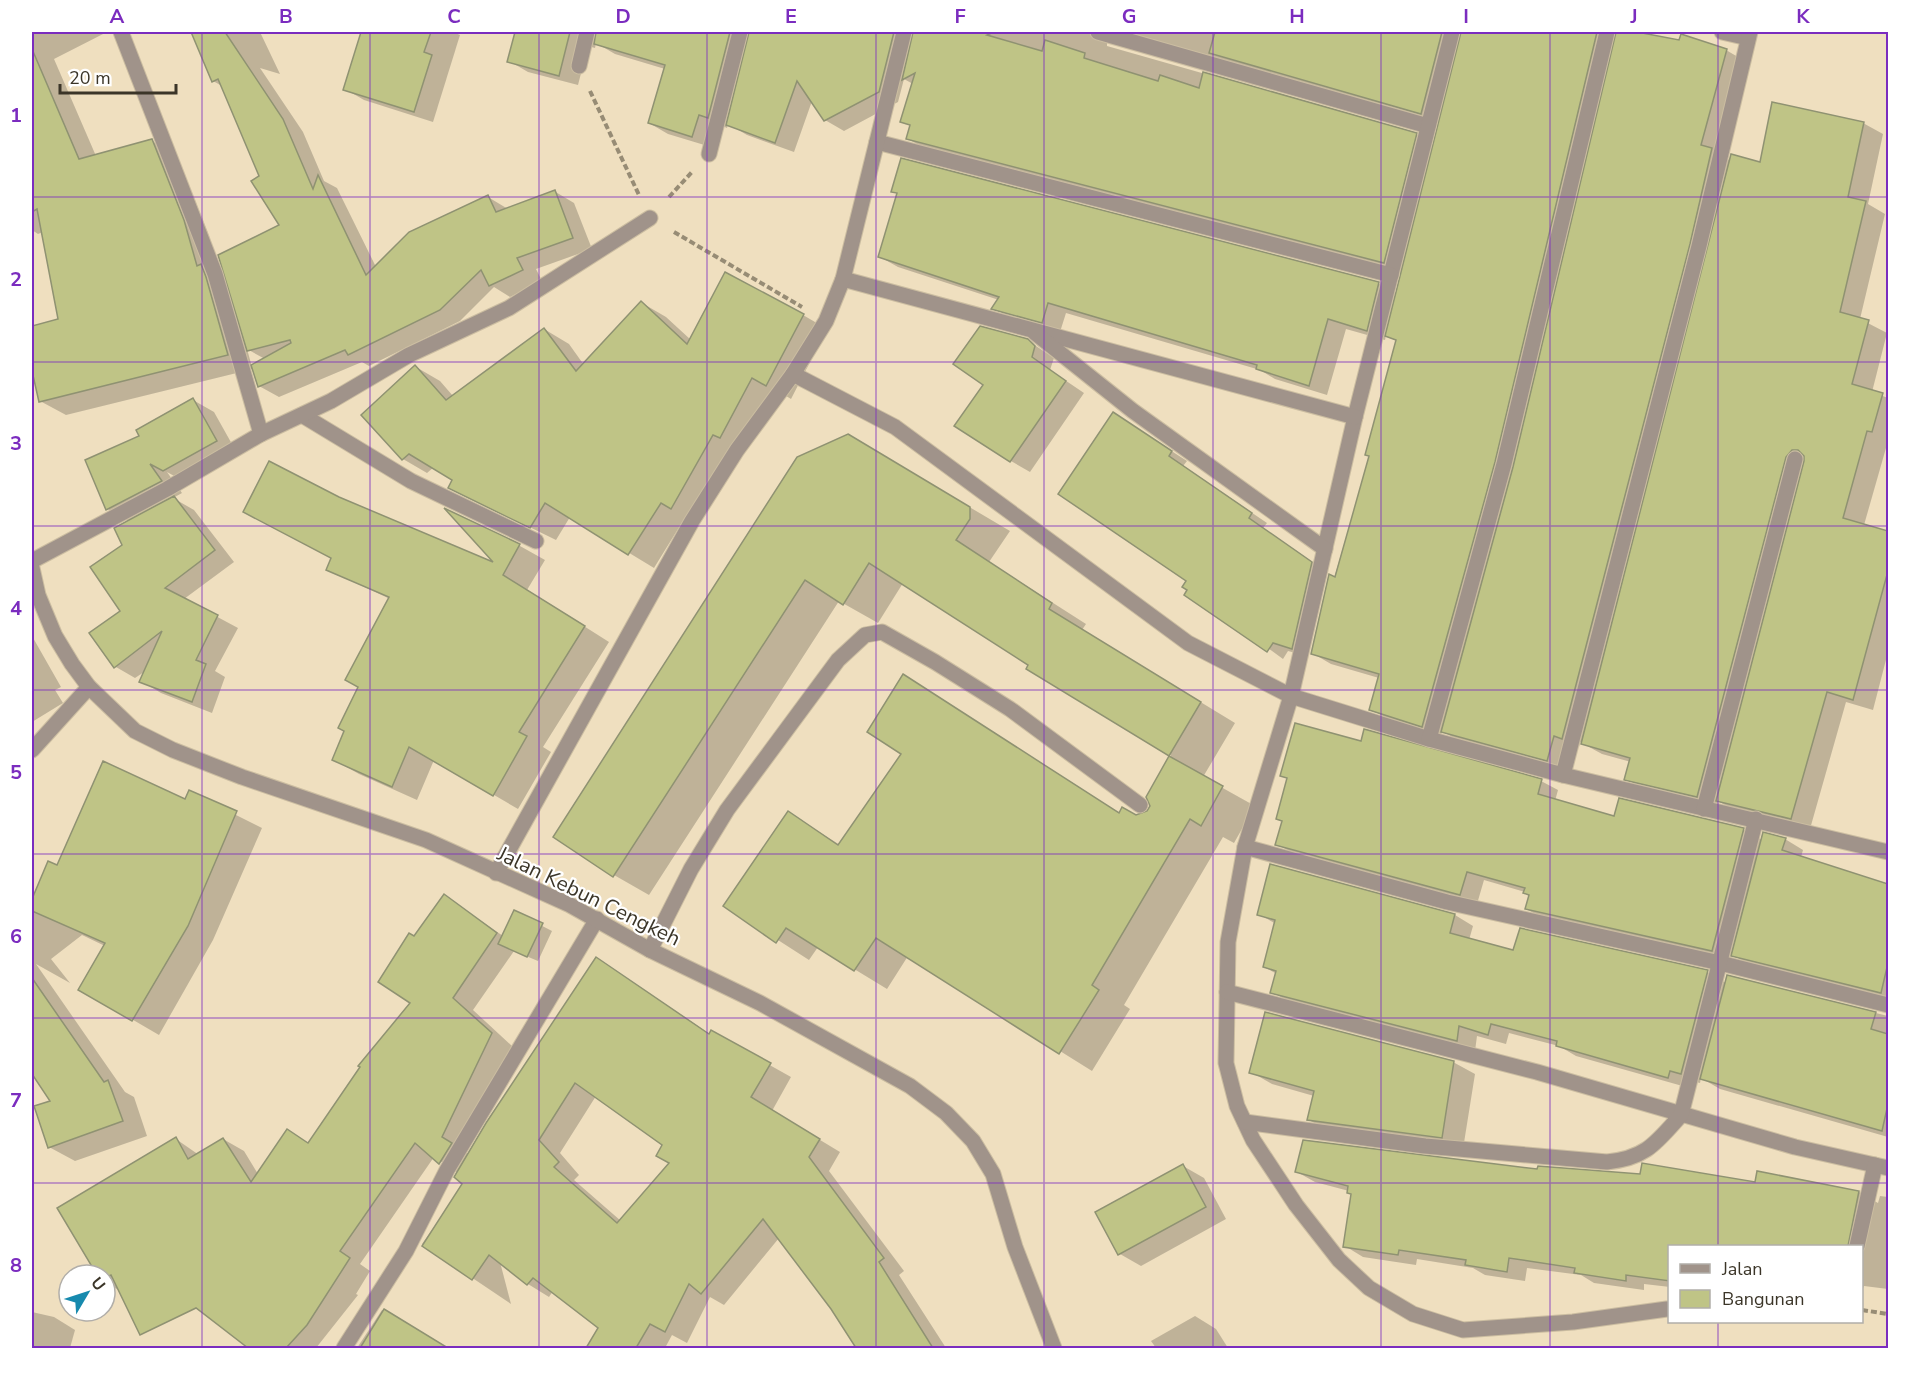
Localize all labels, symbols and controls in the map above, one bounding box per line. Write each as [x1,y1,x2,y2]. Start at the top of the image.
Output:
text: A [110,3,125,30]
text: B [279,3,293,30]
text: C [447,3,461,30]
text: D [615,3,631,30]
text: E [785,3,797,30]
text: F [954,3,966,30]
text: G [1122,3,1136,30]
text: H [1289,3,1305,30]
text: I [1463,3,1469,30]
text: J [1629,3,1638,30]
text: K [1796,3,1810,30]
scale bar [60,57,176,95]
text: 20 m [69,66,111,90]
text: 1 [10,102,22,129]
text: 2 [10,266,22,293]
text: 3 [10,430,22,457]
text: 4 [10,595,22,622]
text: 5 [10,759,22,786]
street label: Jalan Kebun Cengkeh [492,839,685,952]
text: 6 [10,923,22,950]
text: 7 [10,1087,22,1114]
legend [1668,1245,1863,1323]
text: 8 [10,1252,22,1279]
text: Jalan [1721,1257,1762,1281]
north arrow [57,1263,117,1323]
text: U [86,1273,110,1296]
text: Bangunan [1722,1287,1805,1311]

